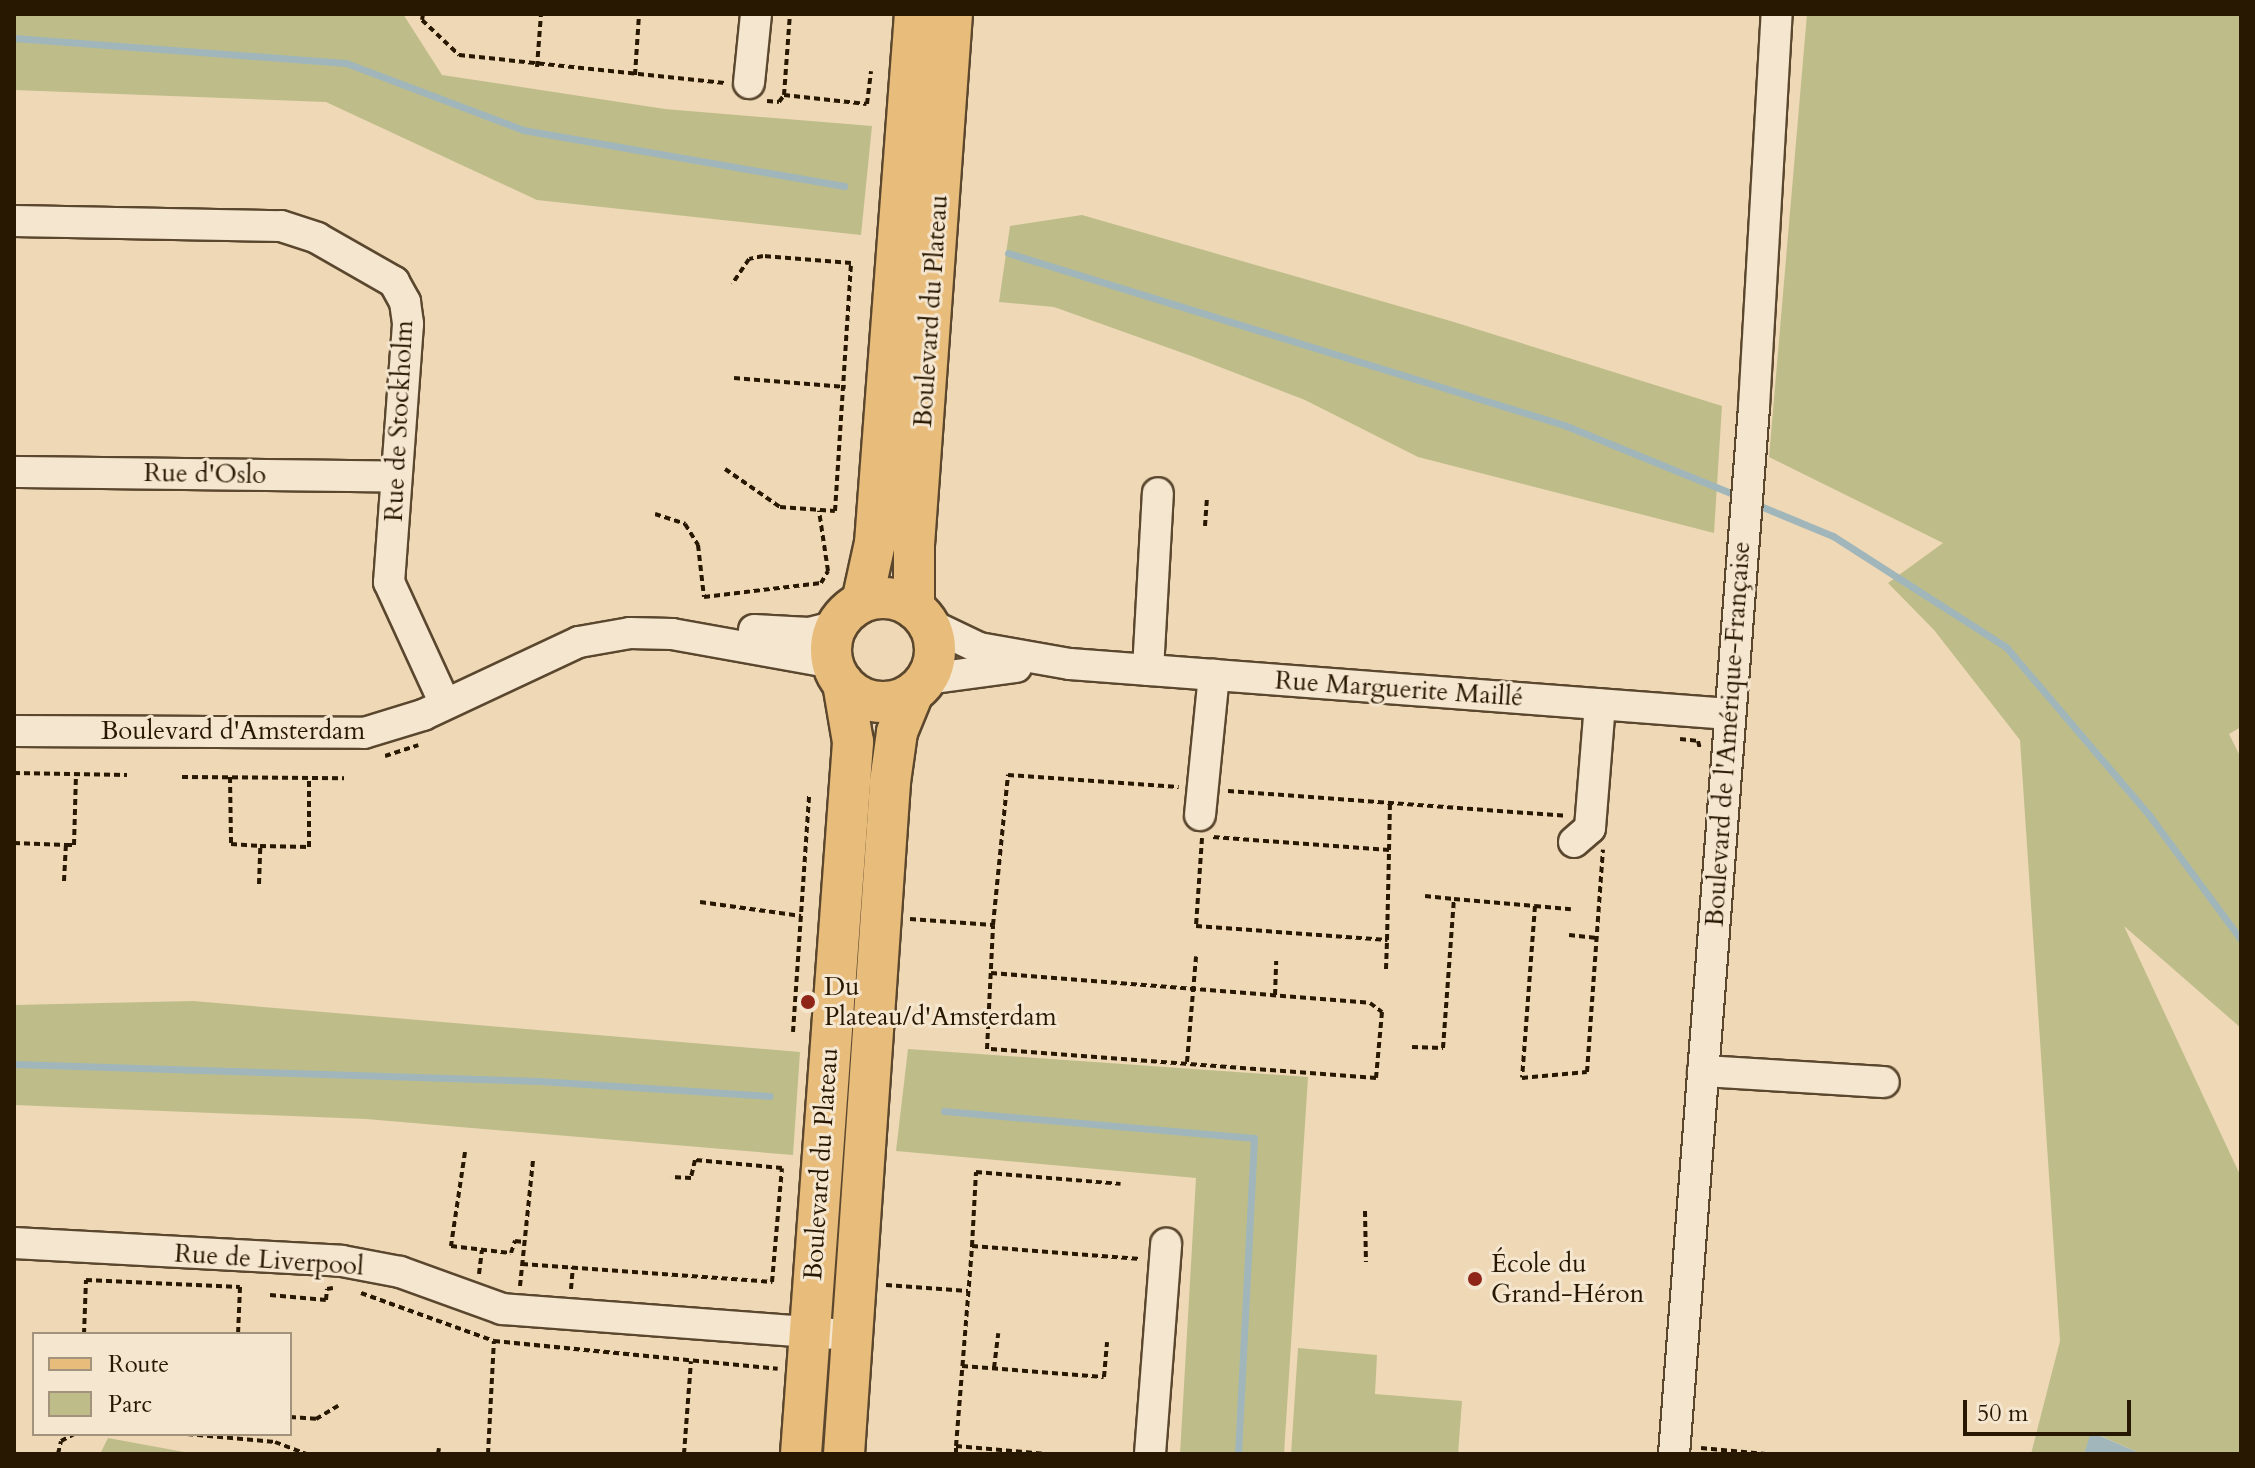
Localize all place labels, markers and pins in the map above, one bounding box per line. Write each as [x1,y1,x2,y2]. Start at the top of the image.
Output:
place label: Du Plateau/d'Amsterdam [824,971,1057,1032]
marker: Du Plateau/d'Amsterdam [799,993,817,1011]
place label: École du Grand-Héron [1491,1248,1644,1310]
marker: École du Grand-Héron [1466,1270,1484,1288]

